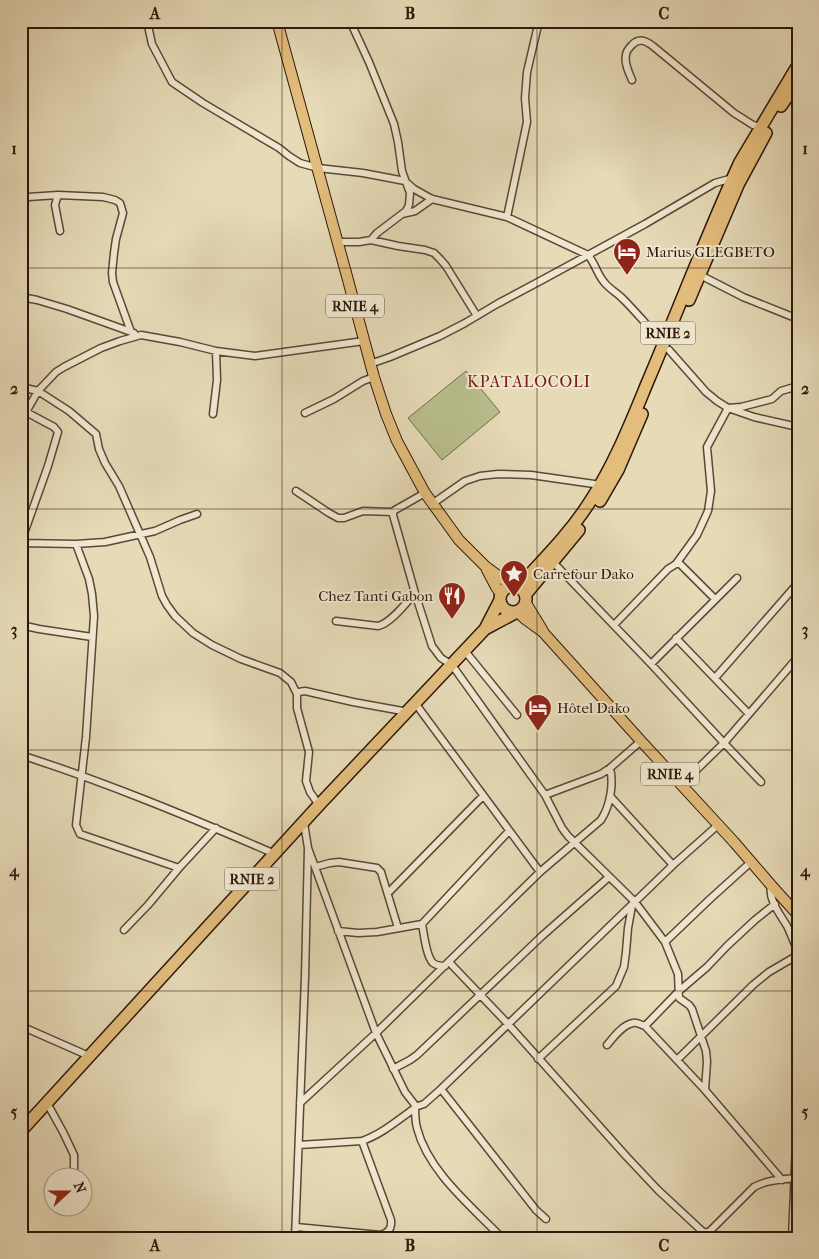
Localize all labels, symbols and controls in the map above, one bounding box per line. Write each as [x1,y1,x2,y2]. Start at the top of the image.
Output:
text: A [149,4,161,23]
text: B [405,4,415,23]
text: C [659,4,670,23]
text: 1 [11,139,17,158]
text: 1 [802,139,808,158]
hotel icon: Marius GLEGBETO [612,237,642,276]
place label: Marius GLEGBETO [646,243,775,261]
road number: RNIE 4 [326,294,384,318]
road number: RNIE 2 [640,322,696,344]
district label: KPATALOCOLI [467,372,591,391]
text: 2 [10,379,18,398]
text: 2 [801,379,809,398]
place icon: Carrefour Dako [499,559,529,598]
place label: Carrefour Dako [533,565,634,583]
restaurant icon: Chez Tanti Gabon [437,581,467,620]
place label: Chez Tanti Gabon [318,587,433,605]
text: 3 [11,620,17,640]
text: 3 [802,620,808,640]
hotel icon: Hôtel Dako [523,693,553,732]
place label: Hôtel Dako [557,699,630,717]
road number: RNIE 4 [641,762,699,786]
text: 4 [8,861,20,881]
text: 4 [799,861,811,881]
road number: RNIE 2 [224,868,280,891]
text: 5 [11,1102,18,1121]
text: 5 [802,1102,809,1121]
north arrow [42,1166,92,1216]
text: N [70,1180,90,1196]
text: A [149,1236,161,1255]
text: B [405,1236,415,1255]
text: C [659,1236,670,1255]

